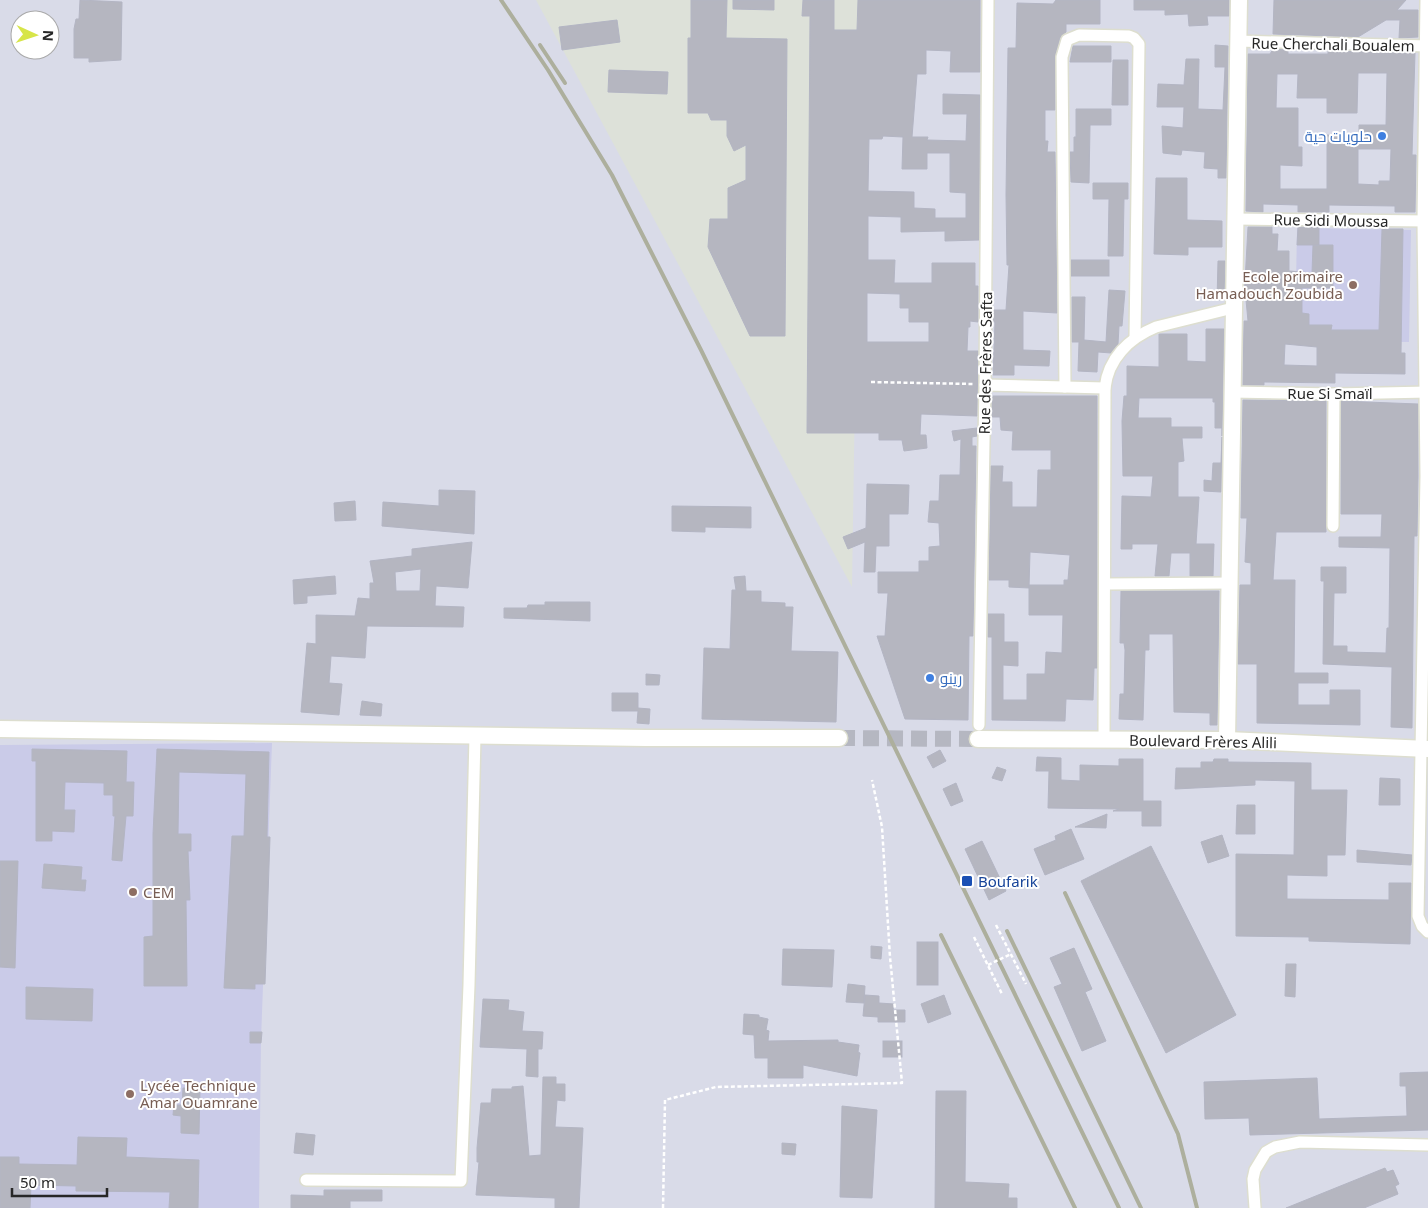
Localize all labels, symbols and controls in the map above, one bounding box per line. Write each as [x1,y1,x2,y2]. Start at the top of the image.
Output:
north arrow [10,10,60,60]
text: N [39,30,58,42]
street label: Rue Cherchali Boualem [1251,33,1415,55]
place label: حلويات حية [1305,126,1372,146]
marker: حلويات حية [1376,130,1388,142]
street label: Rue Sidi Moussa [1273,209,1389,231]
place label: Ecole primaire Hamadouch Zoubida [1195,266,1343,303]
marker: Ecole primaire Hamadouch Zoubida [1347,279,1359,291]
street label: Rue des Frères Safta [974,291,996,435]
street label: Rue Si Smaïl [1287,383,1373,403]
place label: رينو [940,668,962,688]
marker: رينو [924,672,936,684]
street label: Boulevard Frères Alili [1129,730,1277,752]
place label: Boufarik [978,871,1038,891]
marker: Boufarik [960,874,974,888]
place label: CEM [143,882,174,902]
marker: CEM [127,886,139,898]
place label: Lycée Technique Amar Ouamrane [140,1075,258,1112]
marker: Lycée Technique Amar Ouamrane [124,1088,136,1100]
scale bar [12,1166,108,1198]
text: 50 m [20,1172,55,1192]

